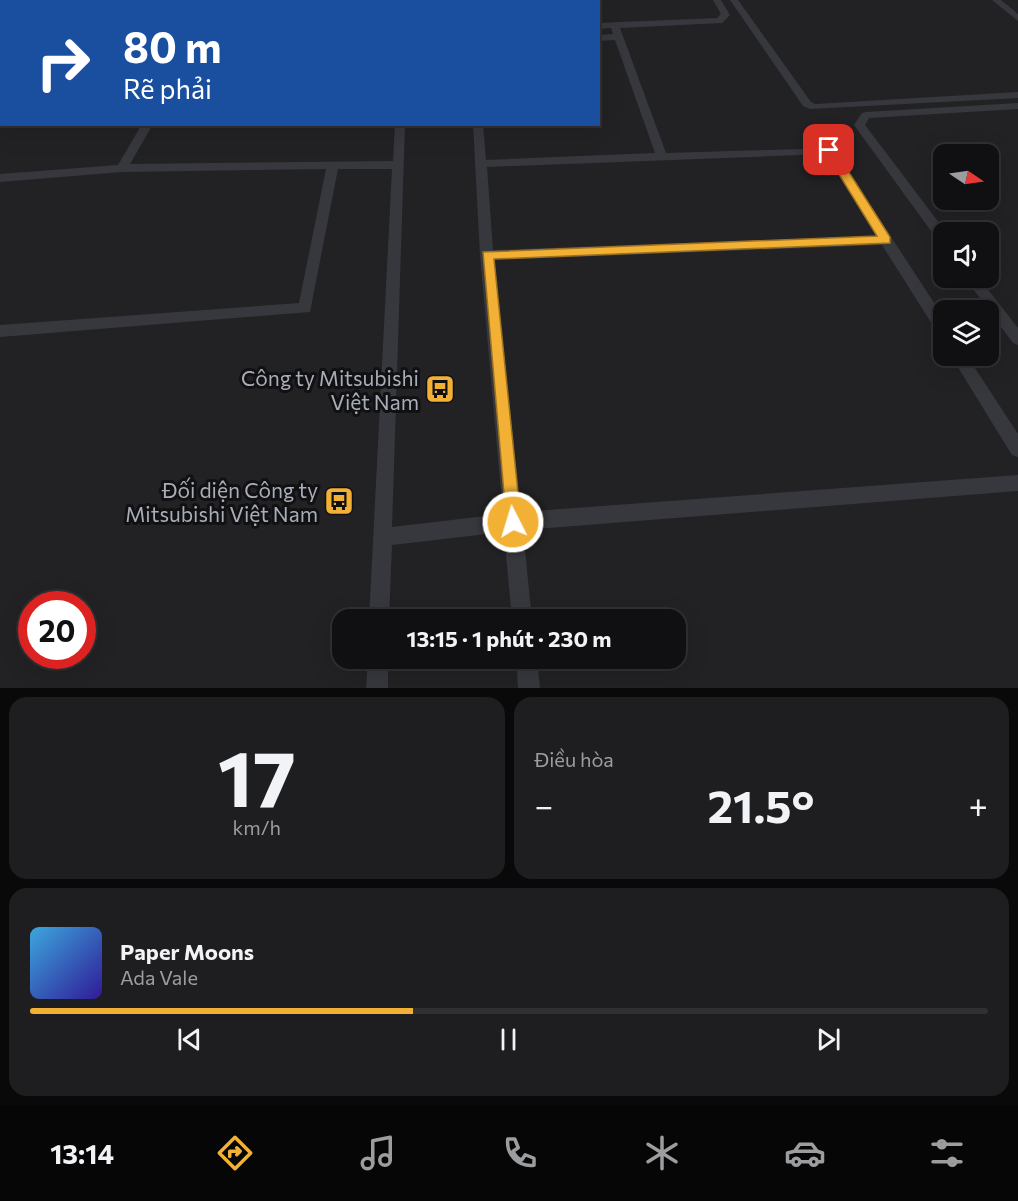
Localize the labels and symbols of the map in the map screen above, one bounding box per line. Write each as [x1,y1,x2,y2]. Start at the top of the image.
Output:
pin [803,124,854,175]
north arrow [933,144,999,210]
place label: Công ty Mitsubishi Việt Nam [241,365,419,414]
bus stop icon: Công ty Mitsubishi Việt Nam [424,373,456,405]
place label: Đối diện Công ty Mitsubishi Việt Nam [125,477,318,526]
bus stop icon: Đối diện Công ty Mitsubishi Việt Nam [323,485,355,517]
position arrow [481,490,545,554]
speed limit sign: 20 [18,591,96,669]

